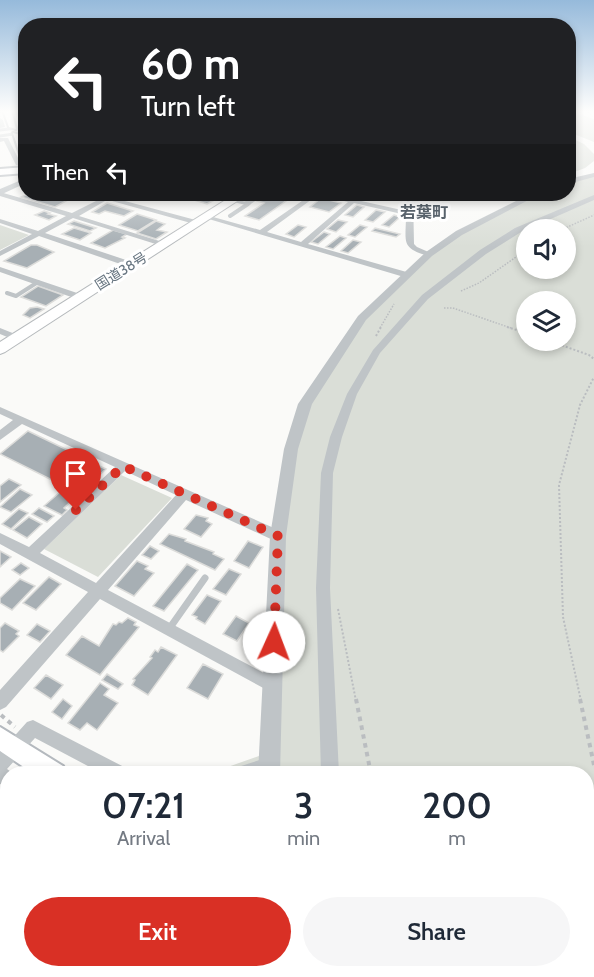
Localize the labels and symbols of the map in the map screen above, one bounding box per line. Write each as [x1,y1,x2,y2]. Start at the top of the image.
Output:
district label: 若葉町 [400,203,448,222]
street label: 国道38号 [92,248,150,294]
pin [50,448,101,510]
position arrow [242,610,306,674]

